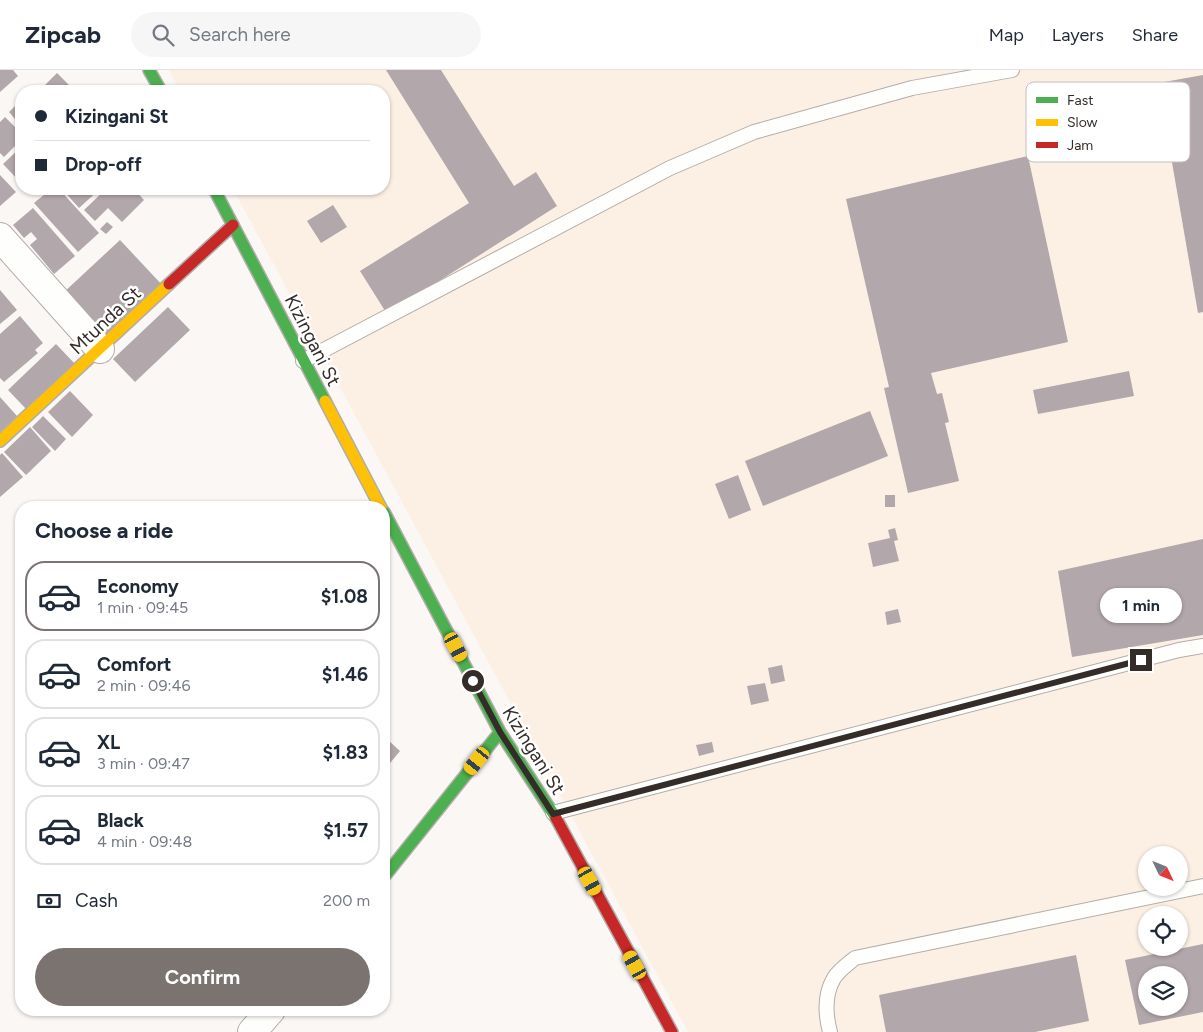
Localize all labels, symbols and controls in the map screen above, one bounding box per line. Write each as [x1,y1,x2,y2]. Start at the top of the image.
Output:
search box [131,12,481,57]
text: Zipcab [25,20,101,49]
icon: search [149,21,177,49]
text: Search here [189,23,291,46]
text: Map [989,24,1024,46]
text: Layers [1052,24,1104,46]
text: Share [1132,24,1178,46]
legend [1026,82,1190,162]
text: Fast [1067,92,1093,109]
text: Kizingani St [65,105,168,128]
text: Slow [1067,114,1098,131]
text: Jam [1067,137,1093,154]
text: Drop-off [65,153,142,176]
street label: Mtunda St [65,282,146,359]
street label: Kizingani St [280,291,345,390]
text: Choose a ride [35,517,173,544]
icon: car [37,574,82,619]
text: Economy [97,575,179,598]
text: $1.08 [321,585,368,608]
callout: 1 min [1100,588,1182,622]
text: 1 min [1122,596,1160,615]
text: 1 min · 09:45 [97,598,188,617]
car [442,630,469,664]
route end [1130,649,1152,671]
icon: car [37,652,82,697]
text: Comfort [97,653,172,676]
text: $1.46 [322,663,368,686]
route start [462,670,484,692]
text: 2 min · 09:46 [97,676,190,695]
street label: Kizingani St [497,702,570,799]
icon: car [37,730,82,775]
text: XL [97,731,120,754]
text: $1.83 [323,741,368,764]
car [461,745,492,777]
text: 3 min · 09:47 [97,754,190,773]
icon: car [37,808,82,853]
text: Black [97,809,144,832]
text: $1.57 [323,819,368,842]
text: 4 min · 09:48 [97,832,192,851]
north arrow [1138,846,1188,896]
map controls [1138,846,1188,1016]
car [576,864,603,898]
icon: cash [35,887,63,915]
text: Cash [75,889,118,912]
text: 200 m [323,891,370,910]
button: locate [1138,906,1188,956]
button: Confirm [35,948,370,1006]
car [621,948,648,982]
button: layers [1138,966,1188,1016]

